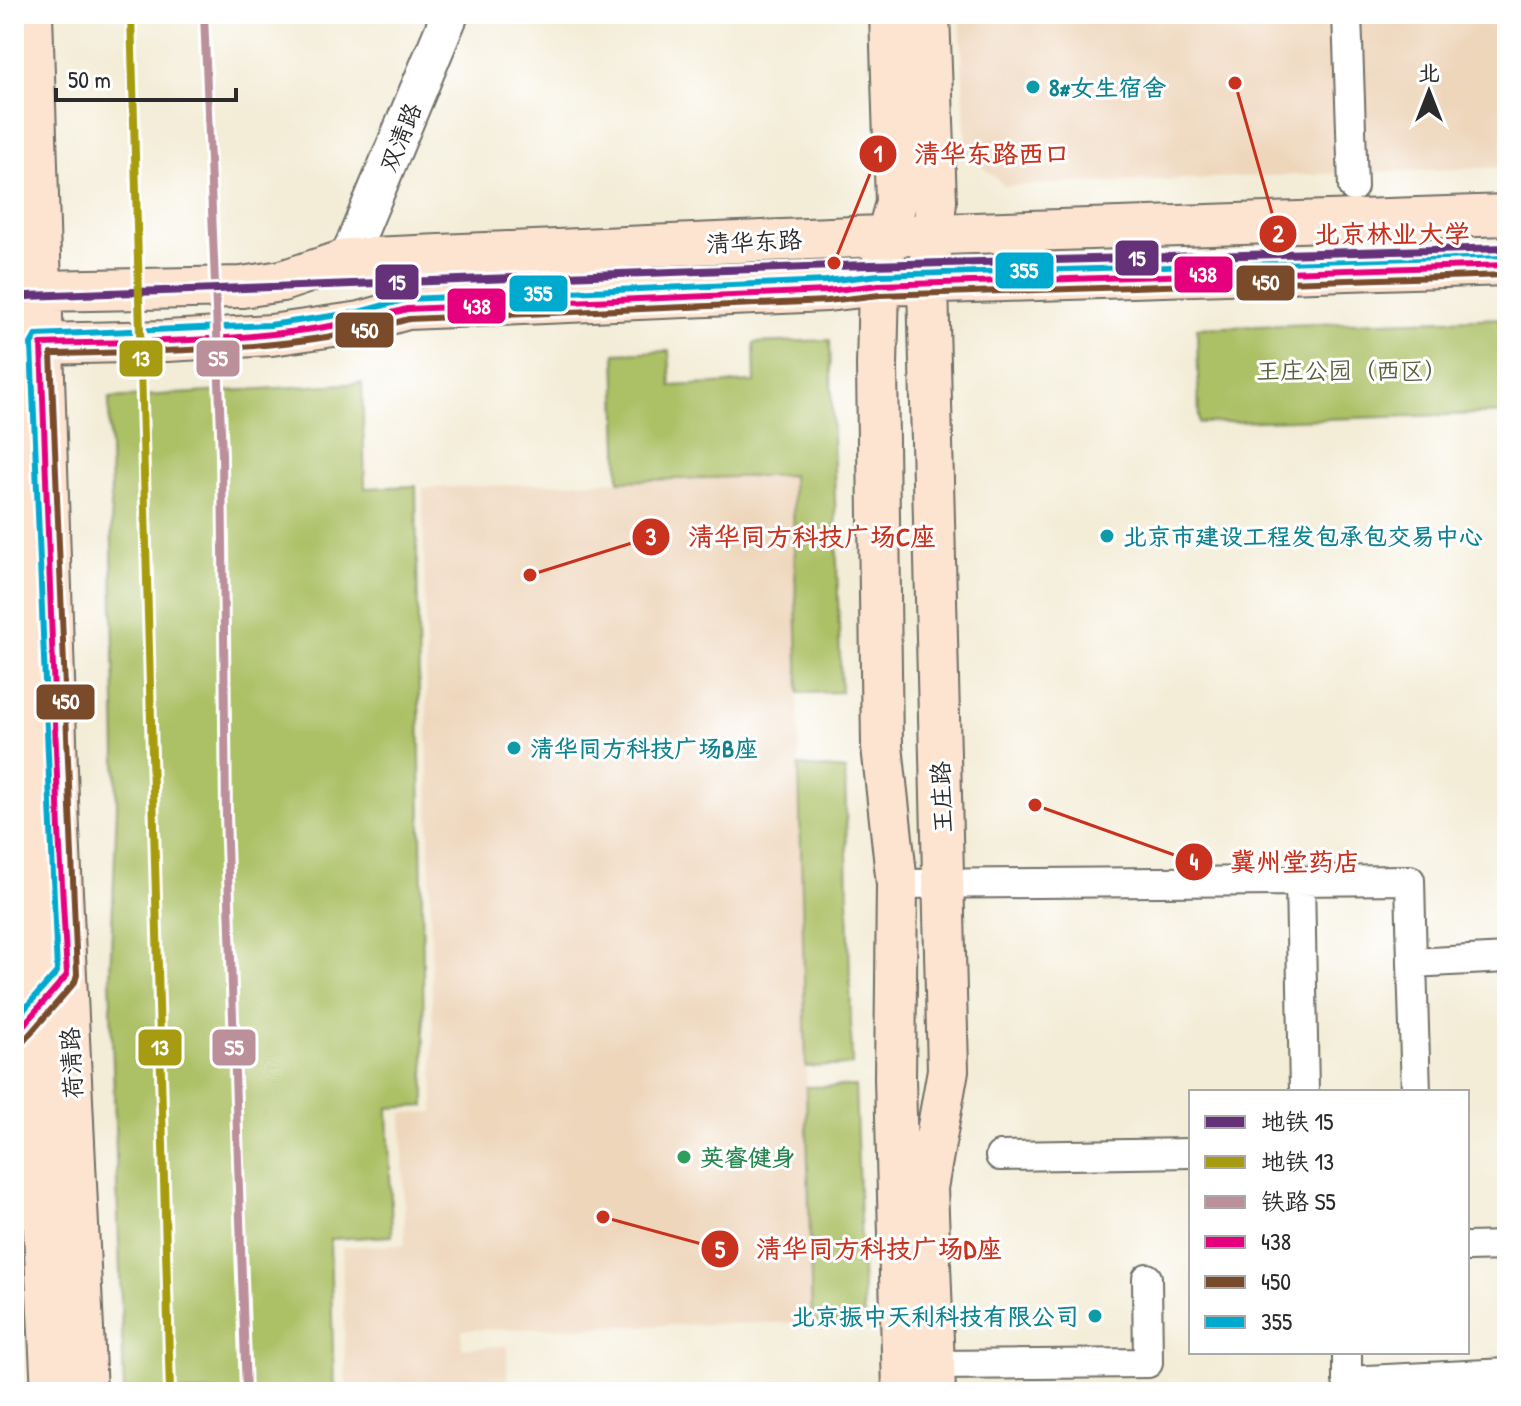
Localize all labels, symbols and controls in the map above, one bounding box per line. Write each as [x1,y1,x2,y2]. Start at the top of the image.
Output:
scale bar [56,52,236,102]
north arrow [1389,52,1469,132]
text: 北 [1418,57,1440,87]
text: 50 m [68,63,111,95]
place label: 8#女生宿舍 [1049,71,1166,103]
marker: 8#女生宿舍 [1024,78,1042,96]
street label: 双清路 [372,98,428,176]
callout: 清华东路西口 [858,129,1086,179]
text: 清华东路西口 [914,136,1070,171]
text: 1 [874,137,883,169]
callout: 北京林业大学 [1258,209,1486,259]
text: 北京林业大学 [1314,216,1470,251]
text: 2 [1272,217,1284,249]
street label: 清华东路 [705,223,803,259]
line badge: 15 [1114,239,1160,277]
text: 15 [1128,243,1146,273]
line badge: 355 [994,251,1055,290]
text: 355 [1010,255,1039,285]
line badge: 438 [1173,255,1234,294]
text: 438 [1189,259,1217,289]
line badge: 15 [374,263,420,301]
line badge: 450 [1235,264,1296,302]
text: 15 [388,267,406,297]
text: 450 [1252,267,1280,297]
line badge: 355 [508,274,569,313]
text: 355 [524,278,553,308]
line badge: 438 [446,287,507,325]
text: 438 [463,291,491,321]
line badge: 450 [334,311,395,349]
text: 450 [351,315,379,345]
line badge: 13 [118,339,164,378]
line badge: S5 [195,339,241,378]
text: 13 [132,343,150,373]
text: S5 [208,343,228,373]
park label: 王庄公园（西区） [1256,354,1448,386]
callout: 清华同方科技广场C座 [631,512,952,562]
text: 清华同方科技广场C座 [688,519,936,554]
text: 3 [646,520,657,552]
place label: 北京市建设工程发包承包交易中心 [1123,520,1483,552]
marker: 北京市建设工程发包承包交易中心 [1098,527,1116,545]
line badge: 450 [35,683,96,721]
text: 450 [52,686,80,716]
place label: 清华同方科技广场B座 [530,732,758,764]
marker: 清华同方科技广场B座 [505,739,523,757]
street label: 王庄路 [924,760,958,834]
callout: 冀州堂药店 [1174,837,1376,887]
text: 冀州堂药店 [1230,844,1360,879]
text: 4 [1190,845,1199,877]
street label: 荷清路 [53,1026,89,1100]
line badge: 13 [137,1028,183,1067]
line badge: S5 [211,1028,257,1067]
text: 13 [151,1032,169,1062]
text: S5 [224,1032,244,1062]
legend [1189,1090,1469,1354]
text: 地铁 15 [1261,1105,1333,1137]
place label: 英睿健身 [700,1141,796,1173]
text: 地铁 13 [1261,1145,1334,1177]
marker: 英睿健身 [675,1148,693,1166]
text: 铁路 S5 [1261,1185,1336,1217]
callout: 清华同方科技广场D座 [700,1224,1018,1274]
text: 438 [1261,1225,1291,1257]
text: 清华同方科技广场D座 [756,1231,1002,1266]
text: 5 [715,1233,726,1265]
text: 450 [1261,1265,1291,1297]
place label: 北京振中天利科技有限公司 [791,1300,1079,1332]
text: 355 [1261,1305,1292,1337]
marker: 北京振中天利科技有限公司 [1086,1307,1104,1325]

